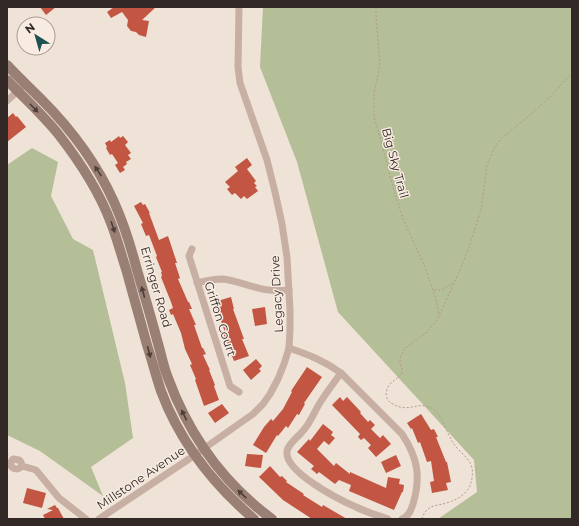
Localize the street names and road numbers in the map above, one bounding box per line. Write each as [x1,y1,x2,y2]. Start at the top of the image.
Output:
street label: Big Sky Trail [379,126,412,200]
street label: Erringer Road [138,245,175,329]
street label: Legacy Drive [267,255,286,333]
street label: Griffon Court [201,280,240,358]
street label: Millstone Avenue [94,443,188,513]

